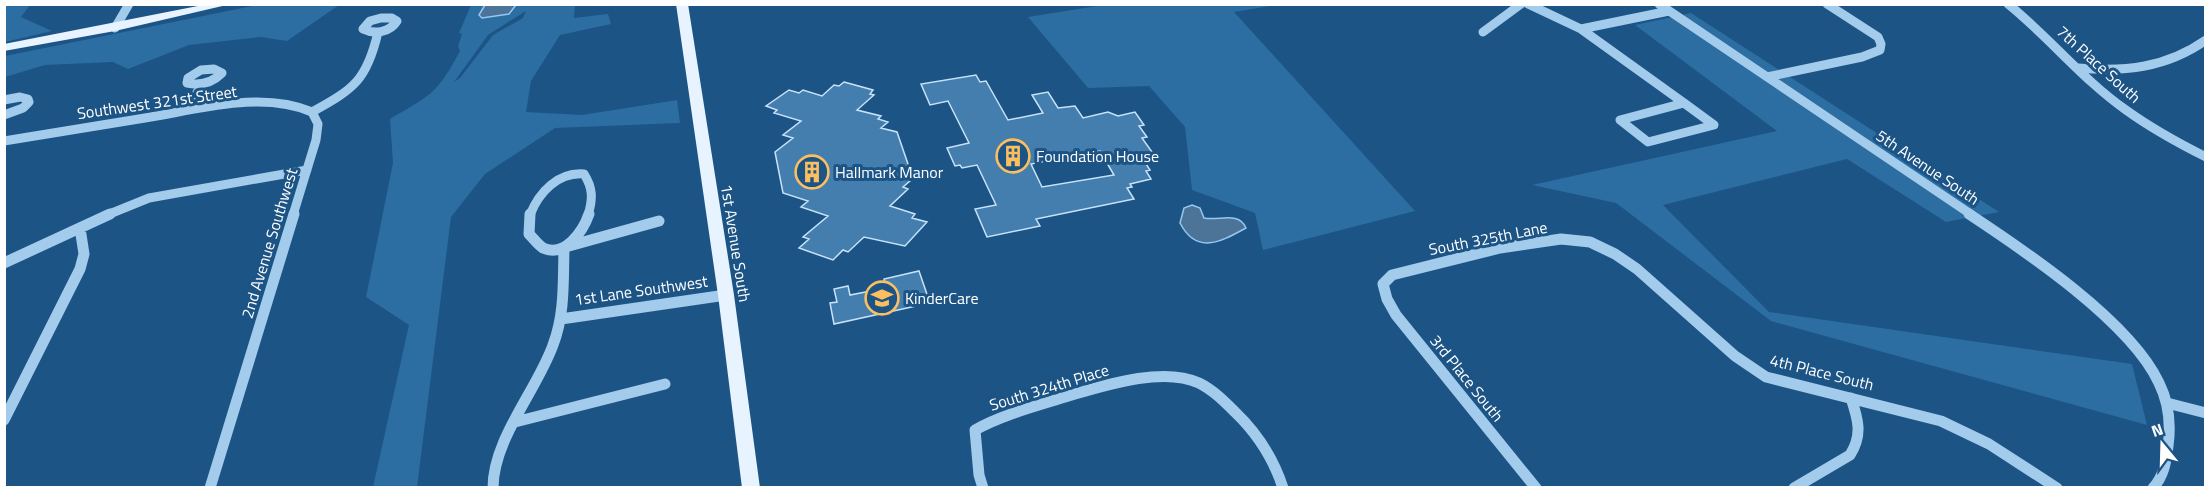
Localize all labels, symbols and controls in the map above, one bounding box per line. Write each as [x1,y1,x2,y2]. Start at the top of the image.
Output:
street label: 7th Place South [2052,20,2146,108]
street label: Southwest 321st Street [76,79,239,125]
street label: 5th Avenue South [1872,123,1984,211]
building icon: Foundation House [995,138,1031,174]
place label: Foundation House [1036,144,1159,168]
building icon: Hallmark Manor [794,154,830,190]
place label: Hallmark Manor [835,160,944,184]
street label: 2nd Avenue Southwest [235,164,303,321]
street label: 1st Avenue South [715,182,757,304]
street label: South 325th Lane [1427,215,1549,261]
street label: 1st Lane Southwest [573,269,710,311]
school or university icon: KinderCare [864,280,900,316]
place label: KinderCare [905,286,978,310]
street label: 3rd Place South [1424,329,1510,427]
street label: 4th Place South [1768,348,1876,396]
street label: South 324th Place [986,357,1112,417]
north arrow [2132,414,2192,474]
text: N [2148,417,2166,443]

